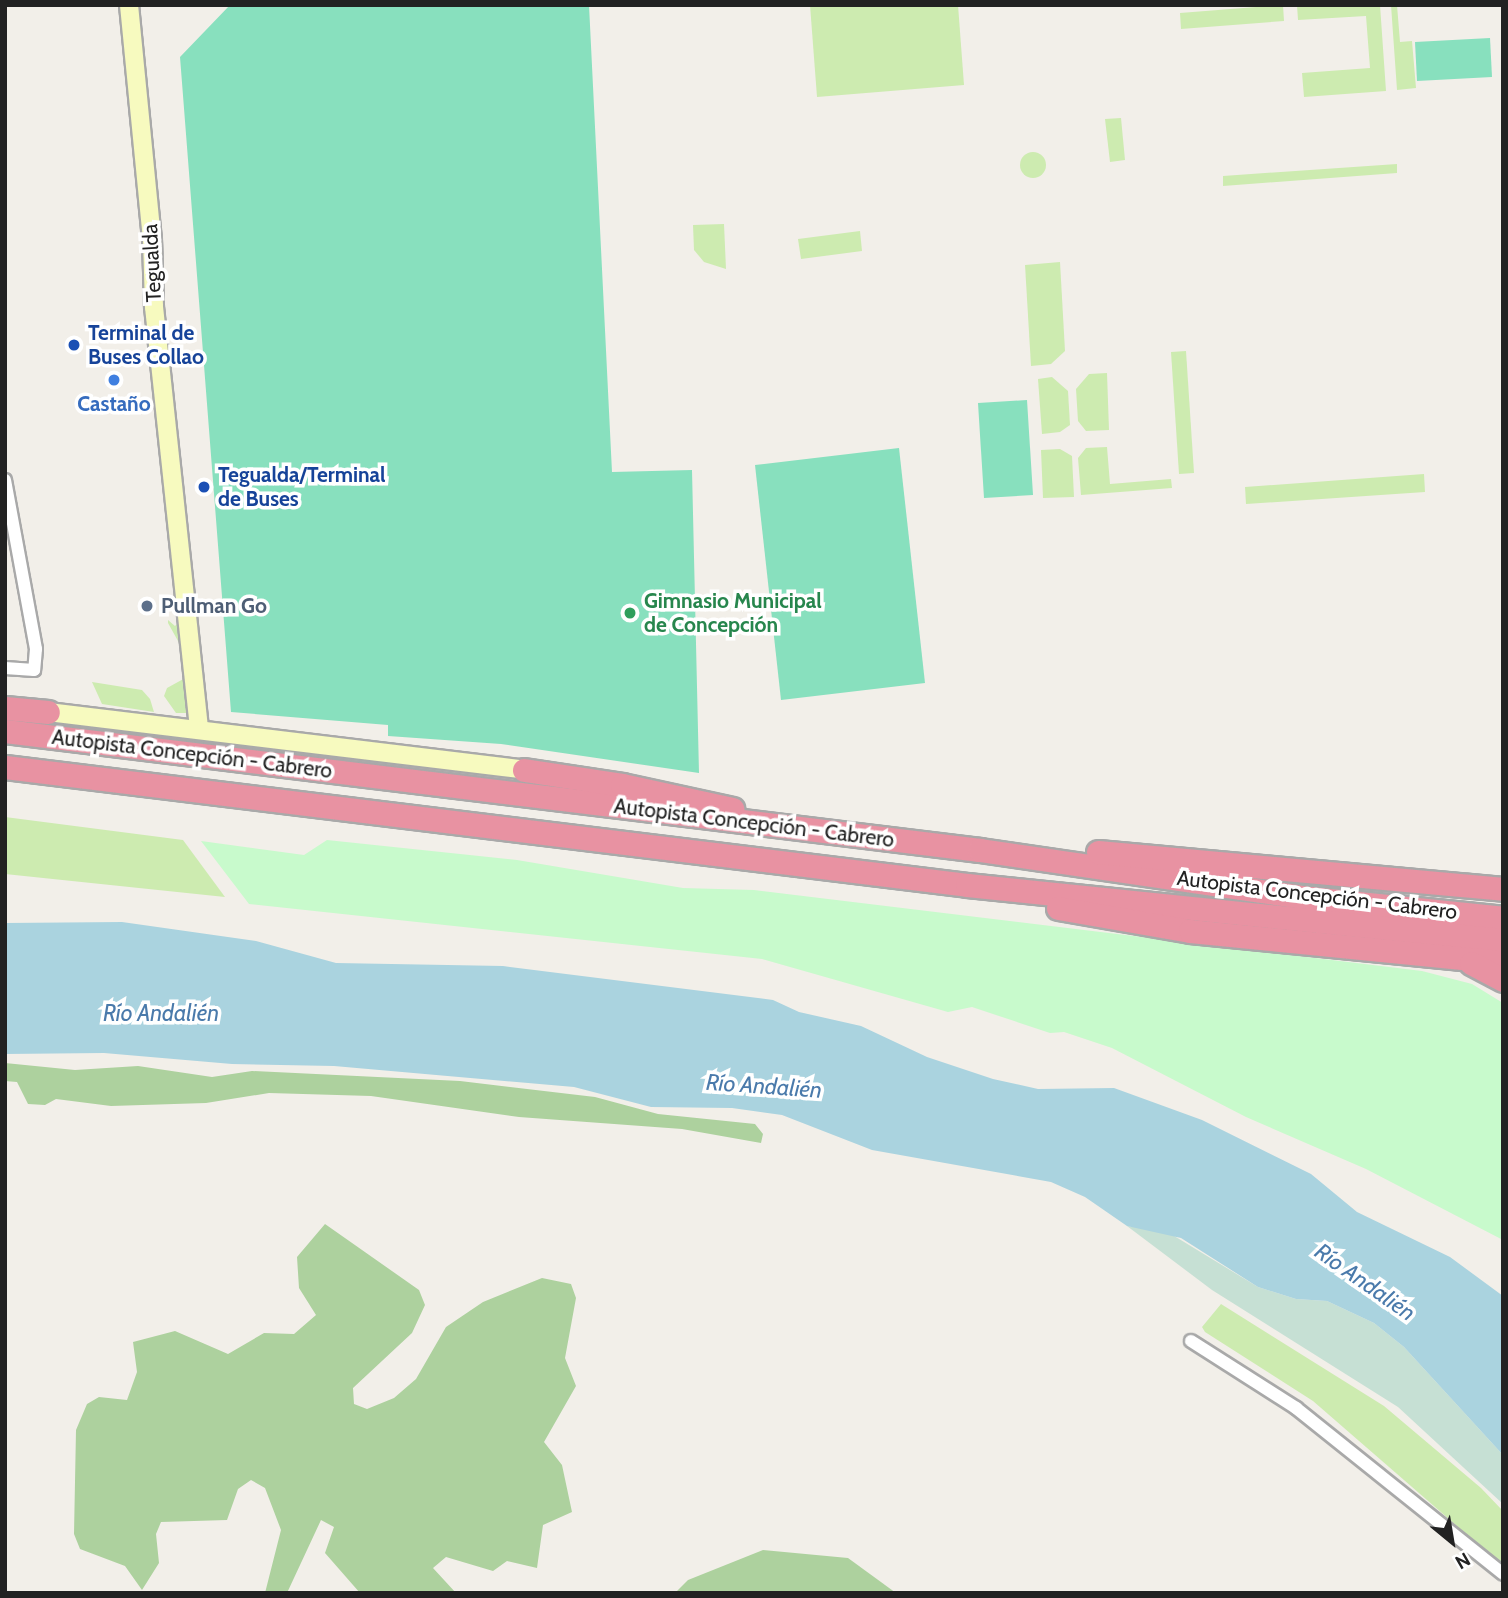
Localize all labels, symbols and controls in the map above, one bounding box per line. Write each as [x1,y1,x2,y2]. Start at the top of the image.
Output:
street label: Tegualda [137,223,167,303]
place label: Terminal de Buses Collao [88,320,204,370]
marker: Terminal de Buses Collao [66,337,82,353]
marker: Castaño [106,372,122,388]
place label: Castaño [77,391,151,417]
place label: Tegualda/Terminal de Buses [218,462,386,512]
marker: Tegualda/Terminal de Buses [196,479,212,495]
place label: Gimnasio Municipal de Concepción [644,588,822,638]
place label: Pullman Go [161,593,267,619]
marker: Pullman Go [139,598,155,614]
marker: Gimnasio Municipal de Concepción [622,605,638,621]
street label: Autopista Concepción - Cabrero [50,724,334,784]
street label: Autopista Concepción - Cabrero [612,793,896,853]
street label: Autopista Concepción - Cabrero [1175,865,1459,925]
water label: Río Andalién [103,999,219,1027]
water label: Río Andalién [705,1068,823,1104]
water label: Río Andalién [1310,1237,1420,1327]
north arrow [1417,1507,1487,1577]
text: N [1451,1547,1474,1574]

